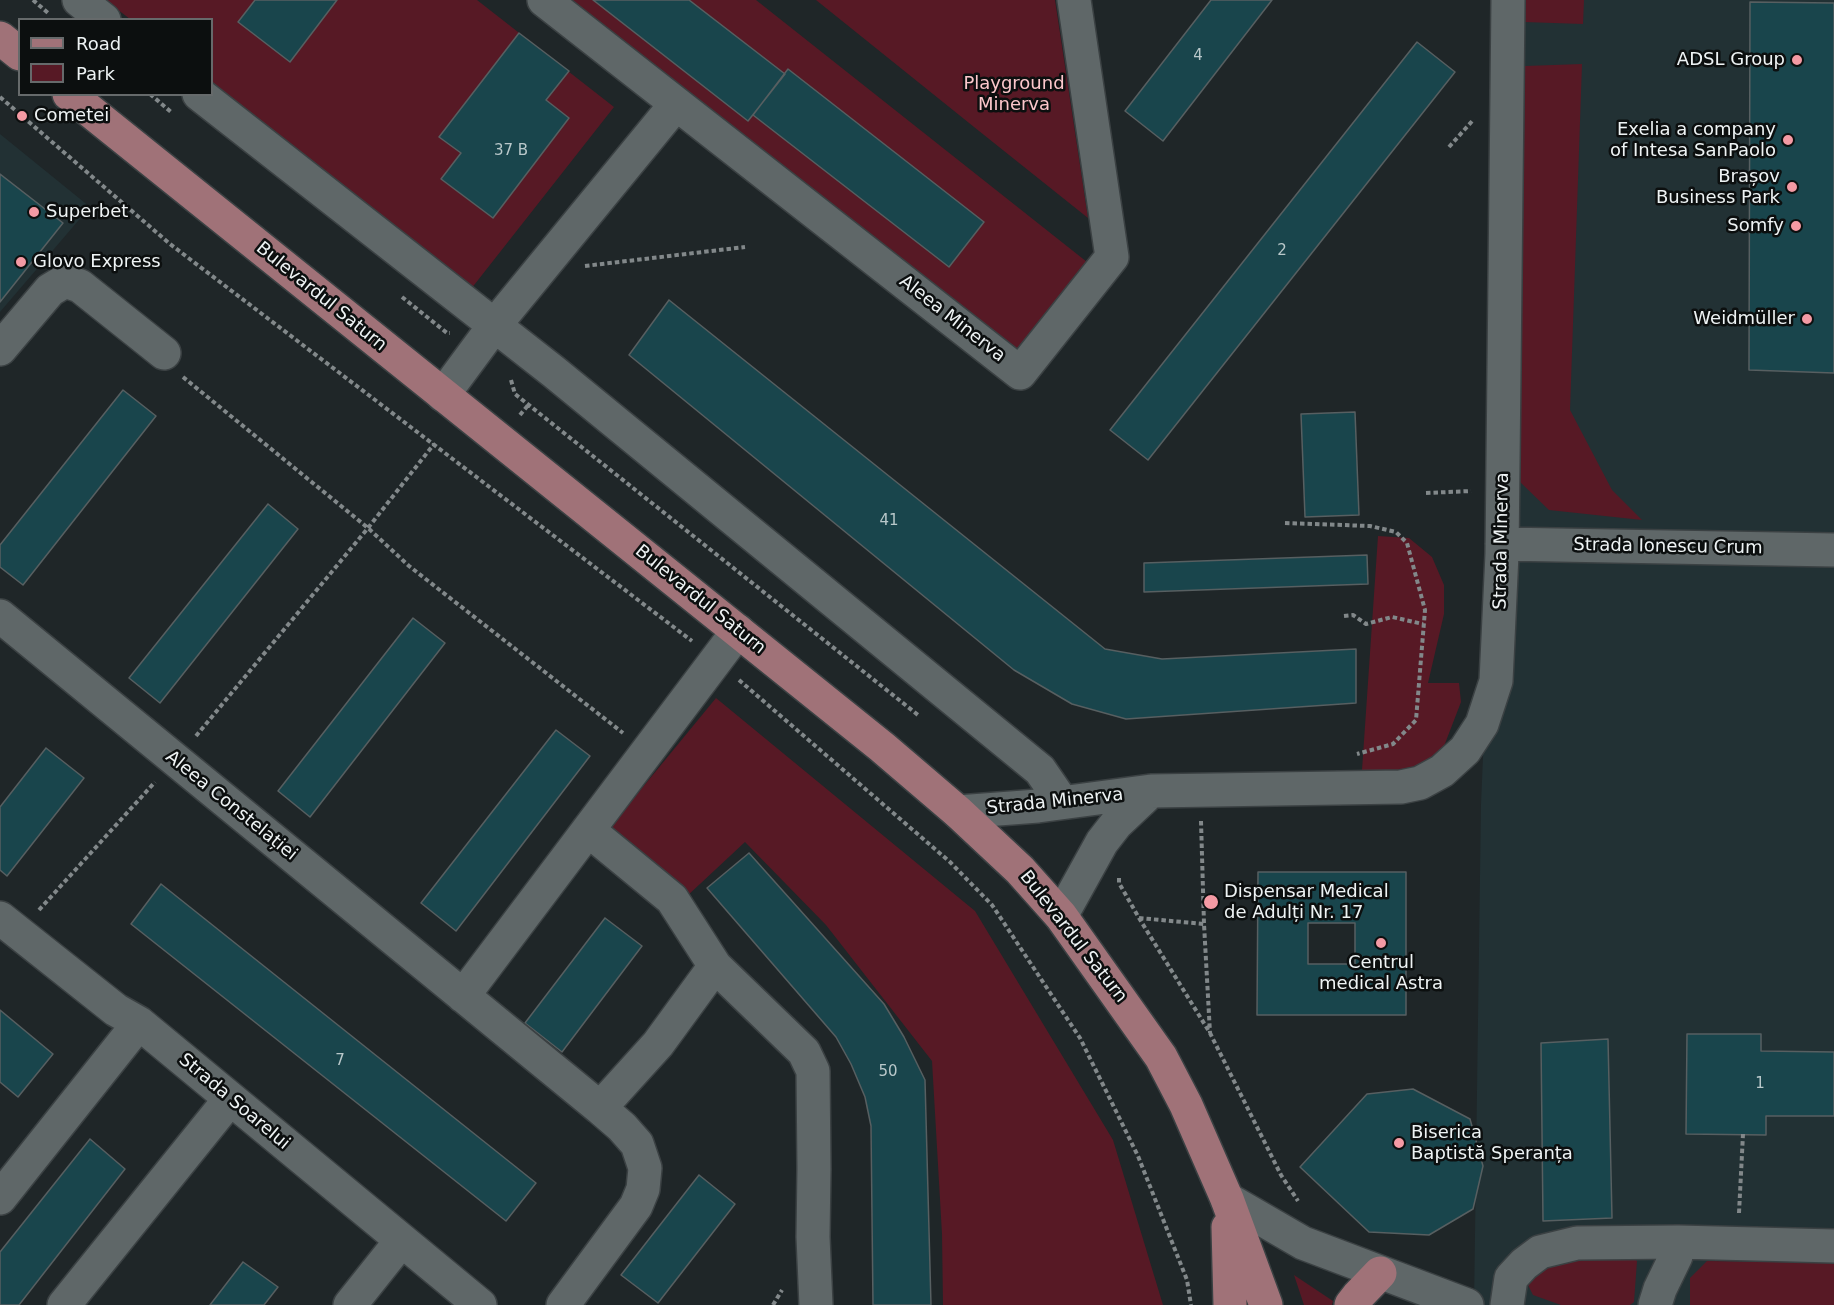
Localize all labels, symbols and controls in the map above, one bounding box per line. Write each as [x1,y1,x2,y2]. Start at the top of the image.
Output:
legend [18,18,213,96]
text: Road [76,33,121,54]
house number: 4 [1193,47,1203,65]
place label: ADSL Group [1677,49,1785,71]
marker: ADSL Group [1790,53,1804,67]
text: Park [76,63,115,84]
park label: Playground Minerva [963,73,1065,116]
place label: Cometei [34,105,109,127]
marker: Cometei [15,109,29,123]
place label: Exelia a company of Intesa SanPaolo [1610,119,1776,162]
marker: Exelia a company of Intesa SanPaolo [1781,133,1795,147]
house number: 37 B [494,142,528,160]
place label: Brașov Business Park [1656,166,1780,208]
marker: Brașov Business Park [1785,180,1799,194]
place label: Superbet [46,201,128,223]
marker: Superbet [27,205,41,219]
place label: Somfy [1727,215,1784,237]
marker: Somfy [1789,219,1803,233]
street label: Bulevardul Saturn [251,238,391,356]
house number: 2 [1277,242,1287,260]
place label: Glovo Express [33,251,161,273]
marker: Glovo Express [14,255,28,269]
street label: Aleea Minerva [895,271,1009,367]
place label: Weidmüller [1693,308,1795,330]
marker: Weidmüller [1800,312,1814,326]
street label: Strada Minerva [1490,472,1514,610]
house number: 41 [879,512,899,530]
street label: Strada Ionescu Crum [1573,535,1763,559]
street label: Bulevardul Saturn [630,541,770,659]
street label: Aleea Constelației [161,746,301,866]
street label: Strada Minerva [986,784,1124,820]
street label: Bulevardul Saturn [1015,867,1131,1007]
place label: Dispensar Medical de Adulți Nr. 17 [1224,881,1389,924]
marker: Dispensar Medical de Adulți Nr. 17 [1202,893,1220,911]
marker: Centrul medical Astra [1374,936,1388,950]
place label: Centrul medical Astra [1319,952,1443,994]
street label: Strada Soarelui [174,1049,294,1155]
house number: 7 [335,1052,345,1070]
house number: 50 [878,1063,898,1081]
house number: 1 [1755,1075,1765,1093]
place label: Biserica Baptistă Speranța [1411,1122,1573,1164]
marker: Biserica Baptistă Speranța [1392,1136,1406,1150]

